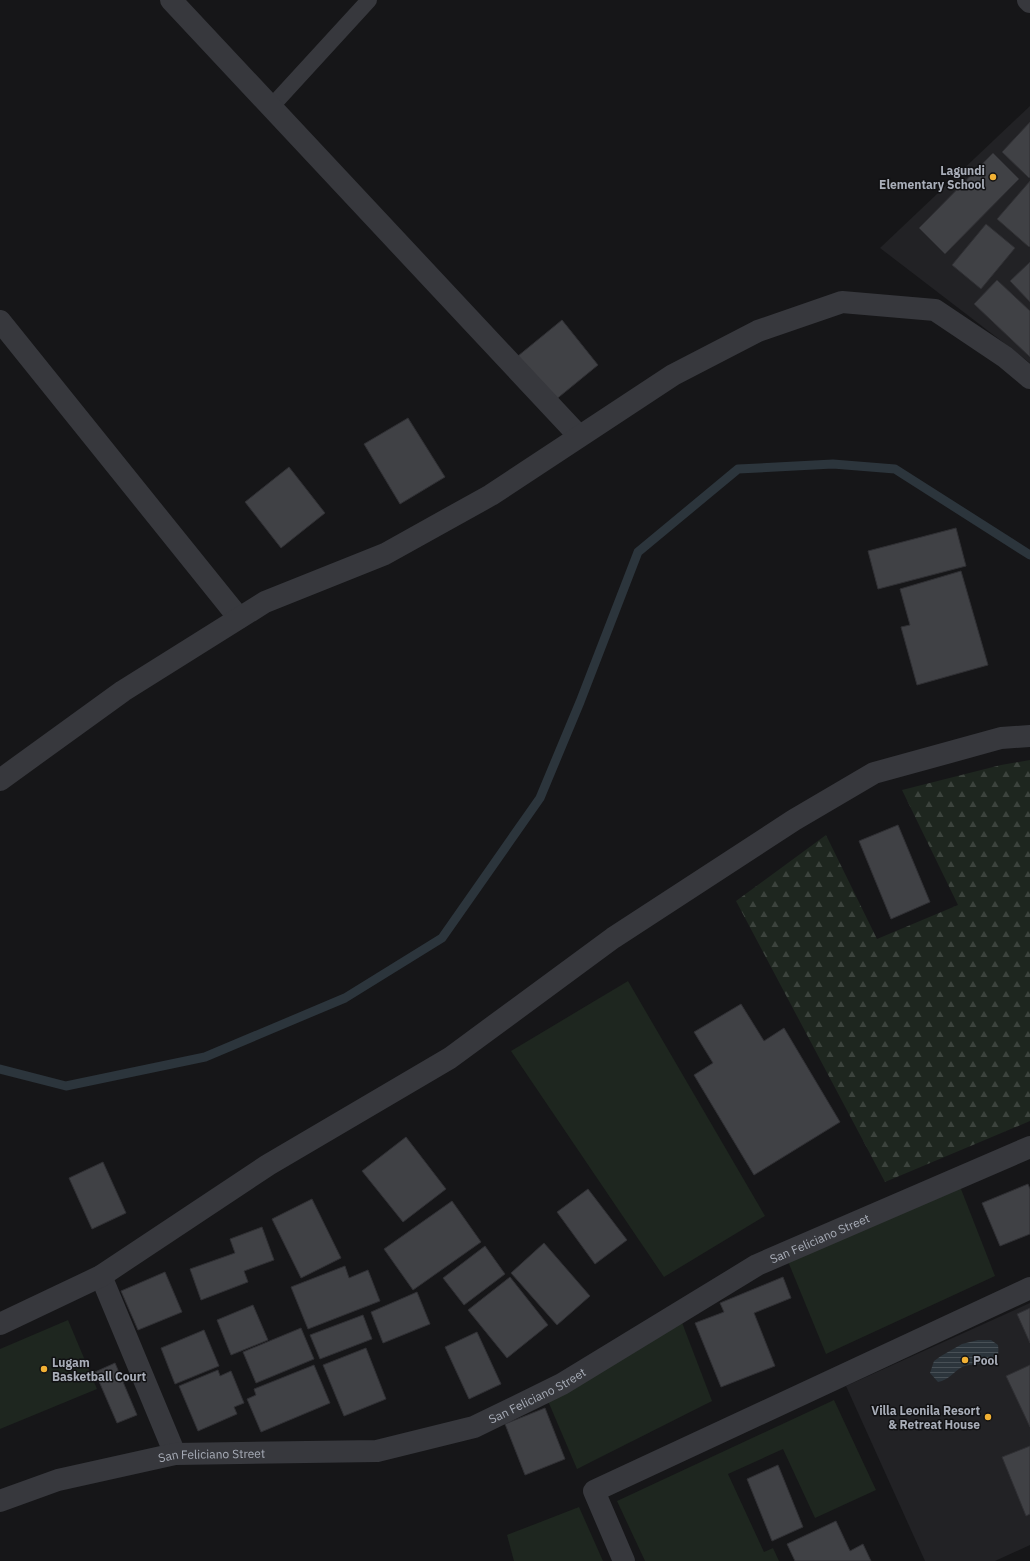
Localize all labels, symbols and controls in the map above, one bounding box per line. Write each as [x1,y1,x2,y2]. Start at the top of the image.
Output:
place label: Lagundi Elementary School [879,163,985,192]
marker: Lagundi Elementary School [988,172,998,182]
street label: San Feliciano Street [767,1210,872,1266]
place label: Pool [973,1353,998,1368]
place label: Lugam Basketball Court [52,1355,147,1384]
marker: Pool [960,1355,970,1365]
marker: Lugam Basketball Court [39,1364,49,1374]
street label: San Feliciano Street [486,1364,588,1426]
place label: Villa Leonila Resort & Retreat House [871,1403,980,1432]
marker: Villa Leonila Resort & Retreat House [983,1412,993,1422]
street label: San Feliciano Street [157,1445,265,1465]

